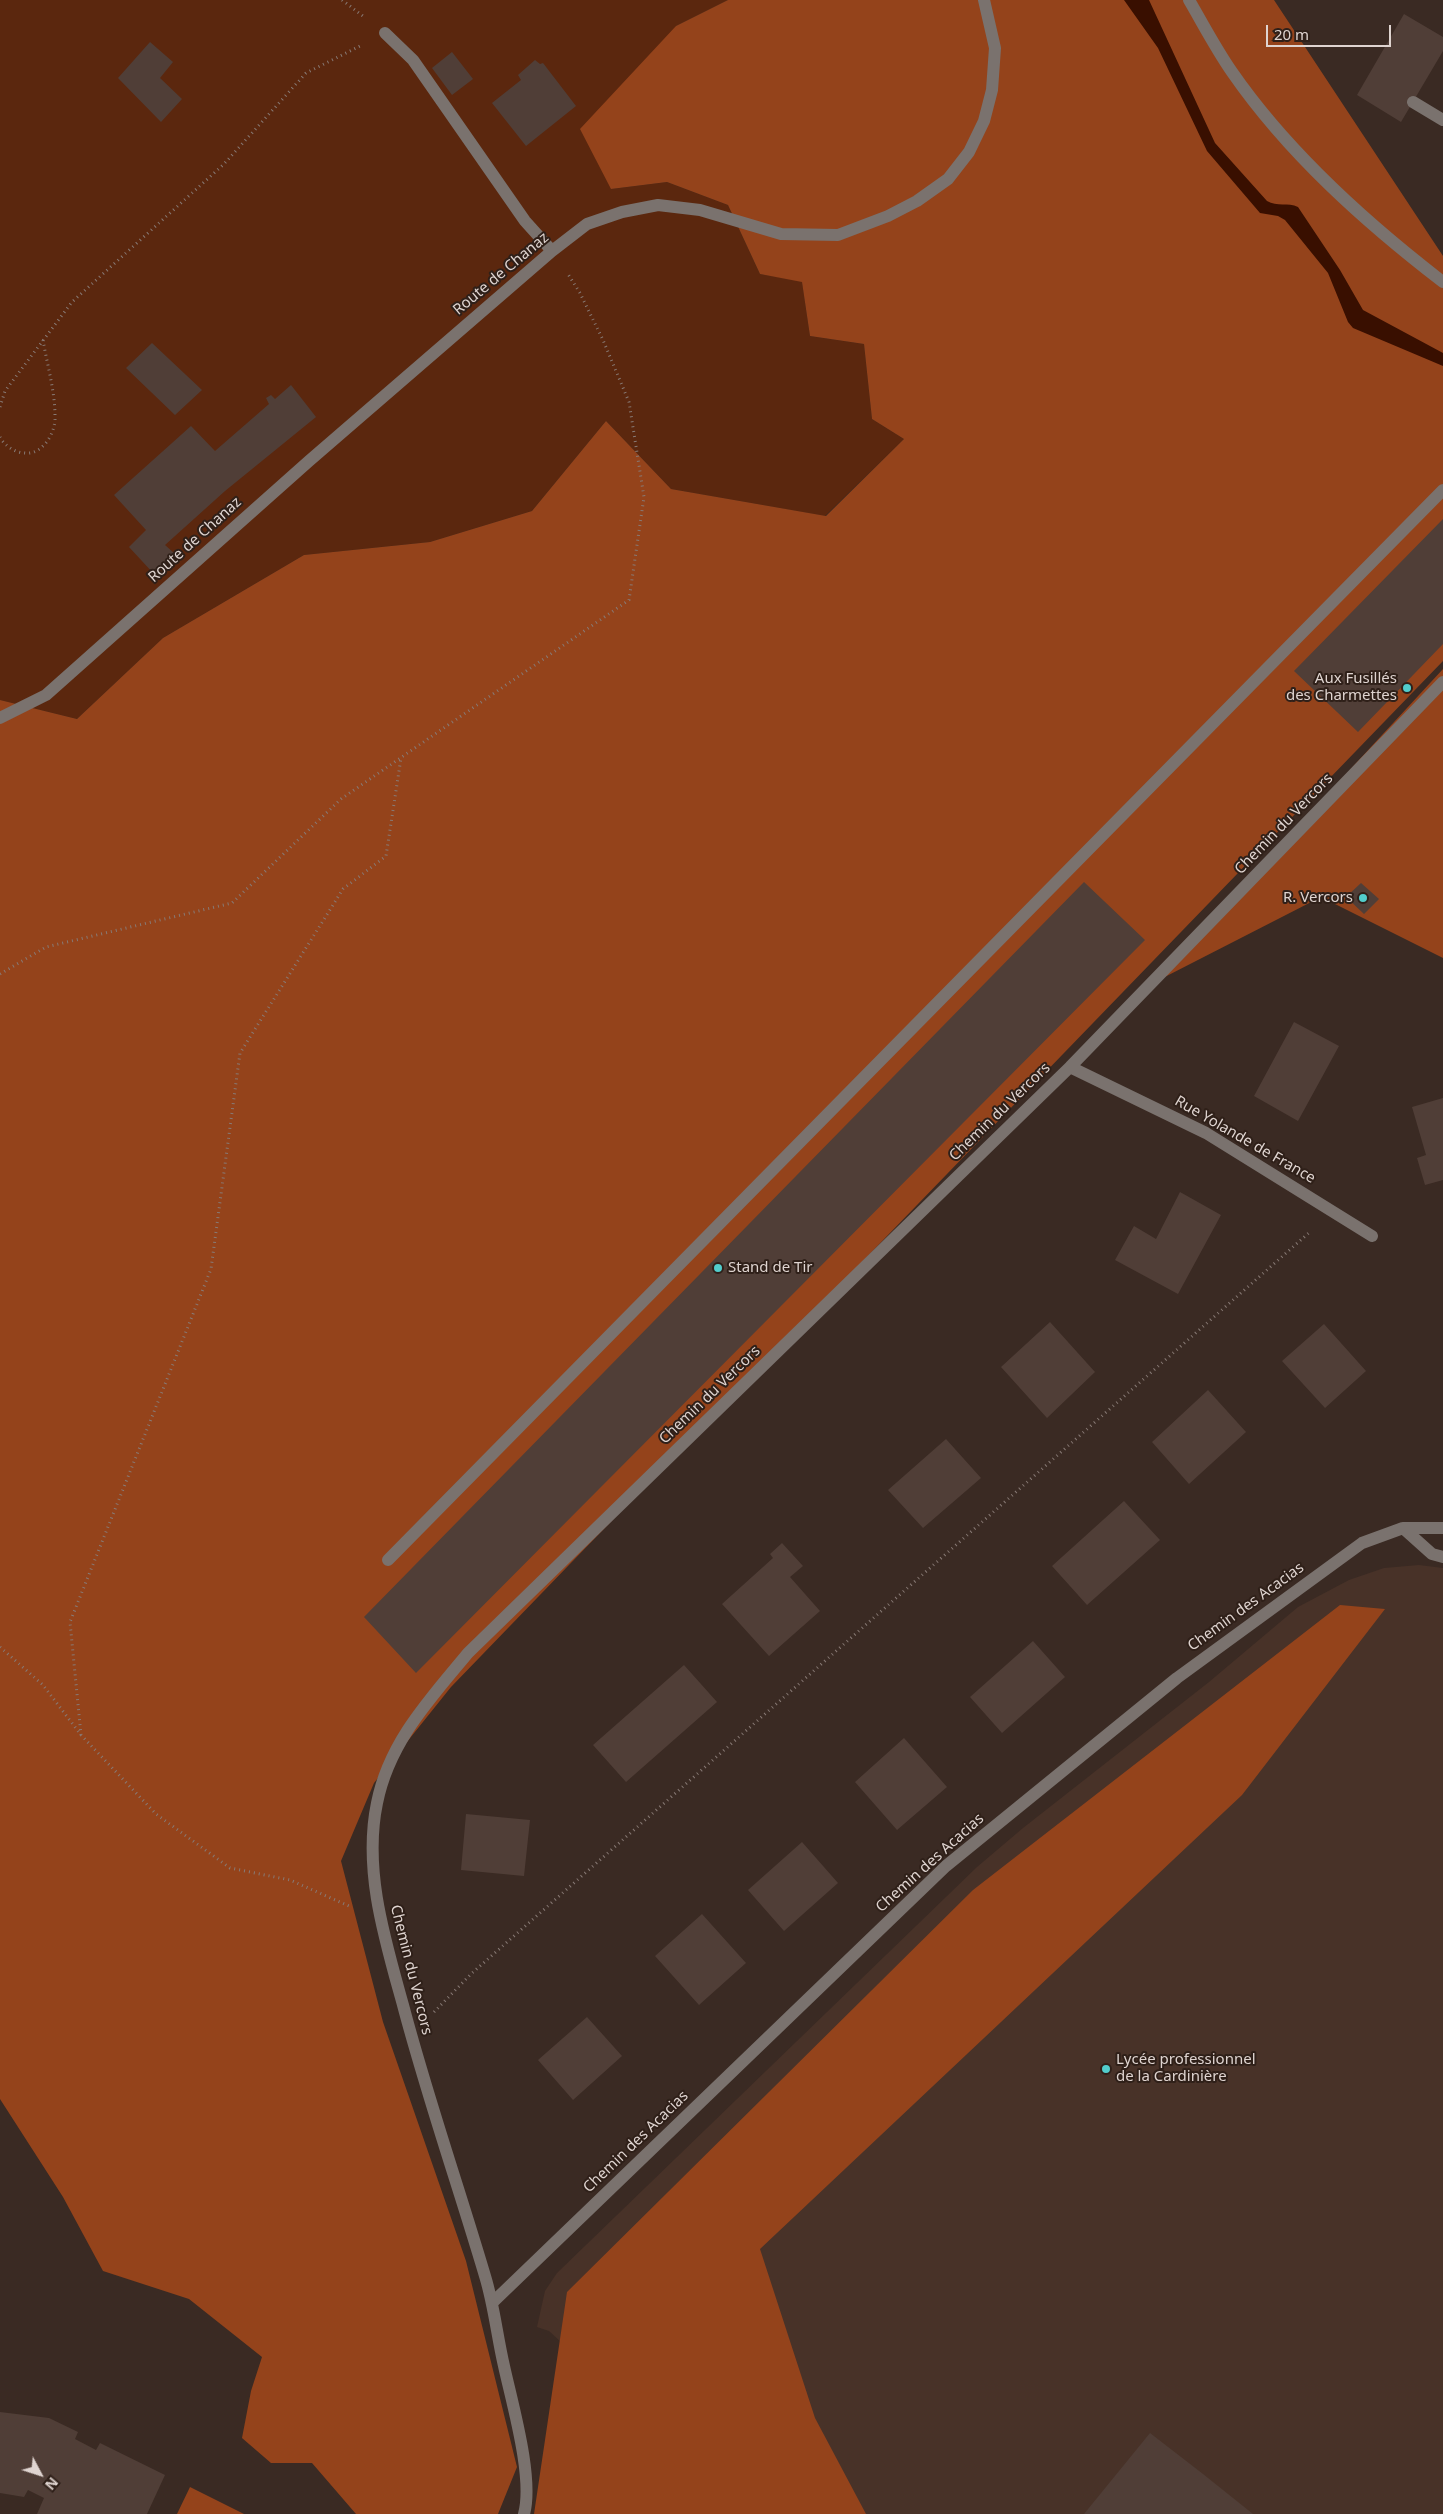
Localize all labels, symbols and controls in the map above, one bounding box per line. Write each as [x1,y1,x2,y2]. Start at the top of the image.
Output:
scale bar [1268,15,1393,47]
text: 20 m [1274,24,1309,44]
street label: Route de Chanaz [450,229,552,319]
street label: Route de Chanaz [145,494,245,586]
place label: Aux Fusillés des Charmettes [1286,670,1397,705]
marker: Aux Fusillés des Charmettes [1401,682,1413,694]
street label: Chemin du Vercors [1231,770,1337,878]
place label: R. Vercors [1283,889,1353,907]
marker: R. Vercors [1357,892,1369,904]
street label: Chemin du Vercors [946,1059,1054,1165]
street label: Rue Yolande de France [1171,1092,1319,1188]
place label: Stand de Tir [728,1259,812,1277]
marker: Stand de Tir [712,1262,724,1274]
street label: Chemin du Vercors [656,1342,764,1448]
street label: Chemin des Acacias [1185,1559,1307,1655]
street label: Chemin des Acacias [872,1810,988,1916]
street label: Chemin du Vercors [386,1903,436,2037]
place label: Lycée professionnel de la Cardinière [1116,2051,1256,2086]
marker: Lycée professionnel de la Cardinière [1100,2063,1112,2075]
street label: Chemin des Acacias [580,2087,692,2197]
north arrow [15,2449,65,2499]
text: N [41,2473,63,2494]

